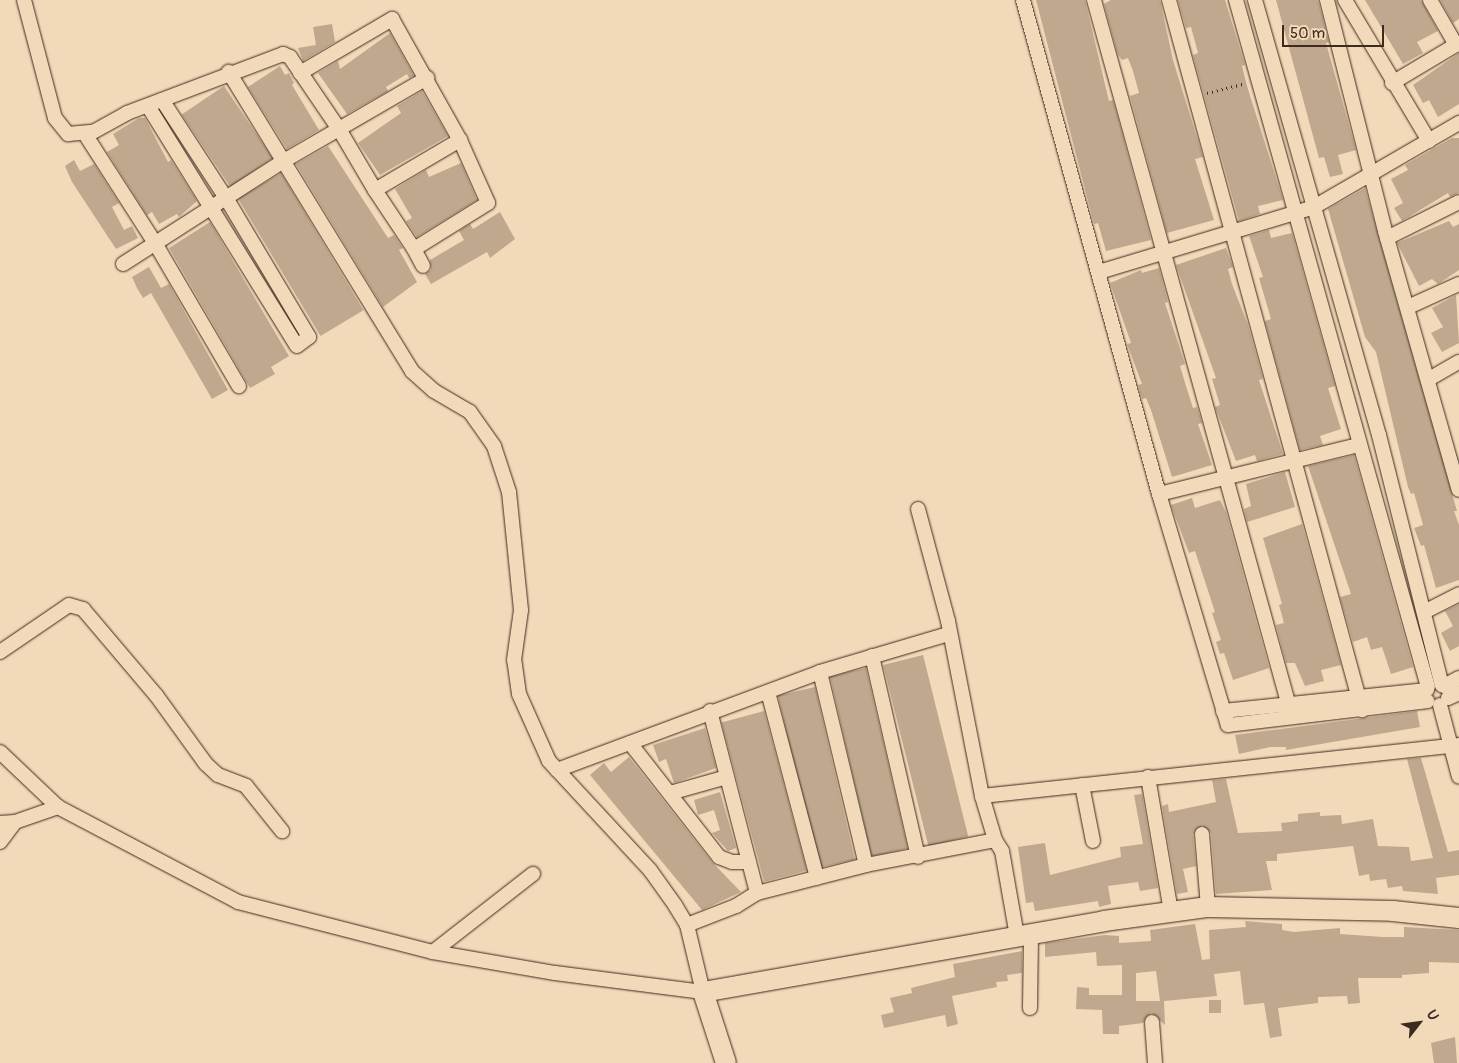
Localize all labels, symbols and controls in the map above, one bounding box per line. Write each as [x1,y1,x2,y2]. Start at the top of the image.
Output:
scale bar [1284,15,1386,47]
text: 50 m [1290,24,1325,43]
north arrow [1394,998,1444,1048]
text: U [1423,1007,1442,1024]

